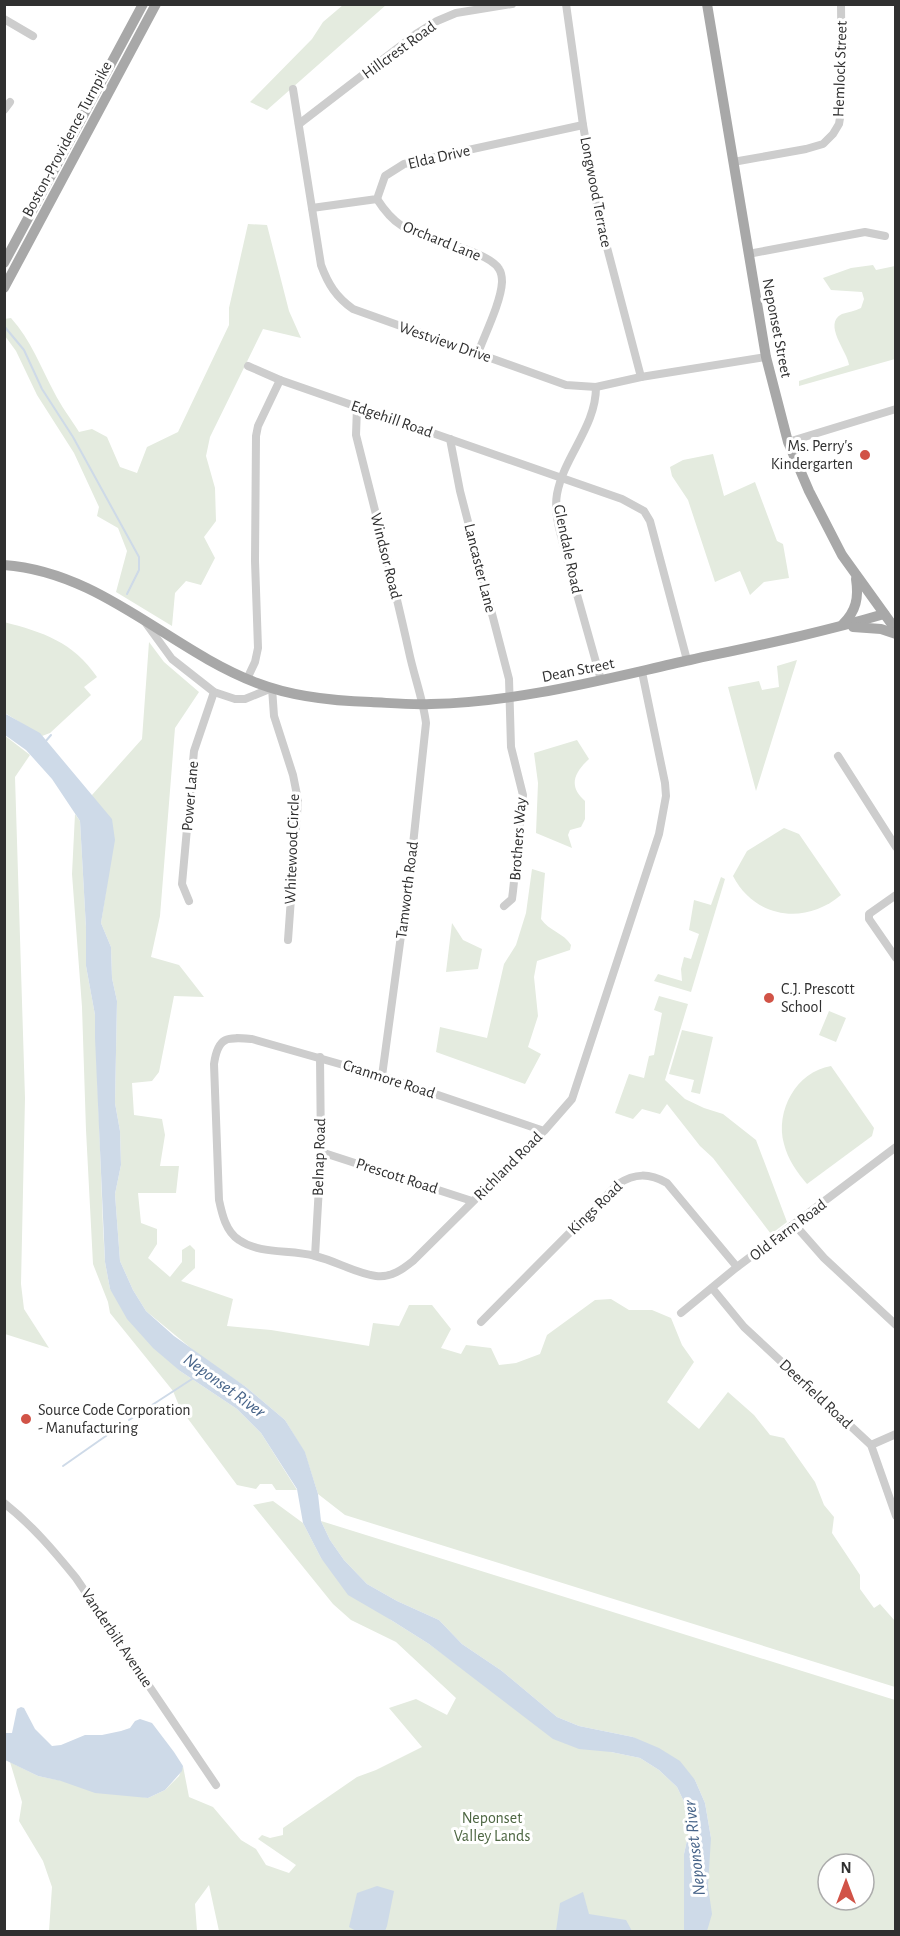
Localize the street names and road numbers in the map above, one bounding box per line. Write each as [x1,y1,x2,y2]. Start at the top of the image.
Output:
street label: Hillcrest Road [359,18,439,82]
street label: Hemlock Street [830,21,850,117]
street label: Boston-Providence Turnpike [19,59,115,219]
street label: Longwood Terrace [577,135,615,249]
street label: Elda Drive [406,142,472,172]
street label: Orchard Lane [401,218,483,264]
street label: Neponset Street [760,277,794,379]
street label: Westview Drive [397,319,493,365]
street label: Edgehill Road [349,398,435,440]
street label: Glendale Road [551,503,585,595]
street label: Windsor Road [368,511,404,601]
street label: Lancaster Lane [461,522,499,614]
street label: Dean Street [540,655,616,685]
street label: Power Lane [179,760,201,832]
street label: Whitewood Circle [282,793,302,905]
street label: Brothers Way [507,797,530,881]
street label: Tamworth Road [393,840,421,940]
street label: Cranmore Road [341,1057,437,1101]
street label: Belnap Road [310,1118,328,1196]
street label: Richland Road [471,1129,545,1203]
street label: Prescott Road [354,1155,440,1197]
street label: Kings Road [565,1178,625,1238]
street label: Old Farm Road [747,1196,829,1264]
street label: Deerfield Road [776,1356,856,1432]
street label: Vanderbilt Avenue [78,1586,156,1690]

